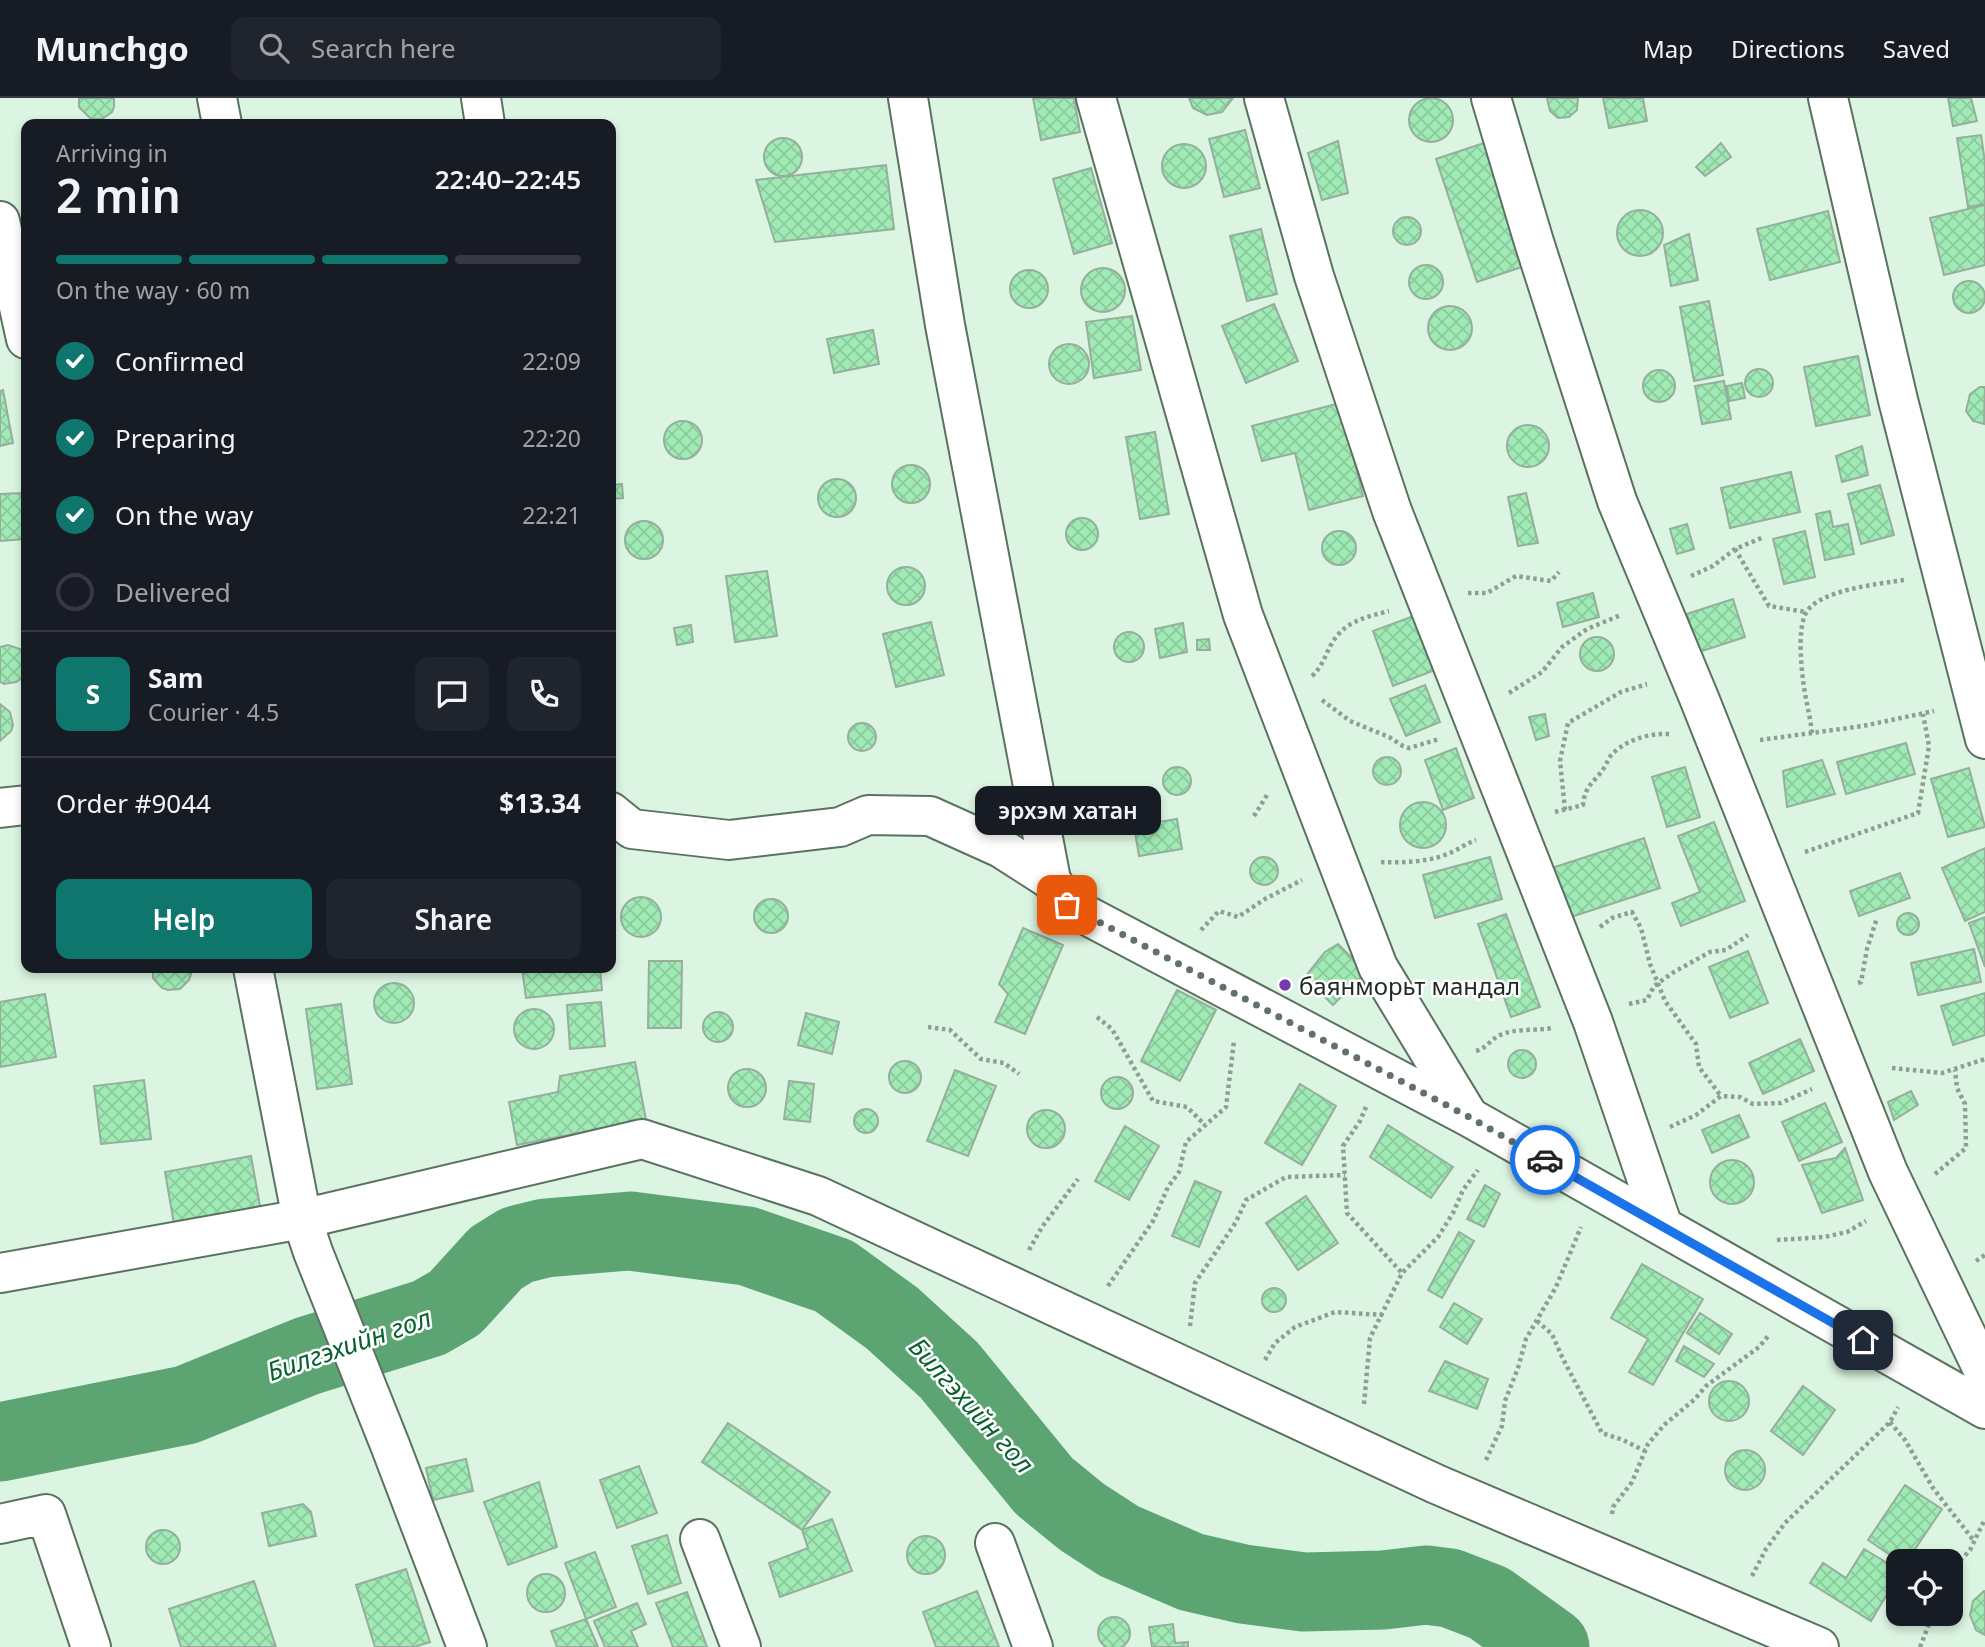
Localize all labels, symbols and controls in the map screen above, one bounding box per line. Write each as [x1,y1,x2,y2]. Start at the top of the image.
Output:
search box [231,17,721,80]
text: Munchgo [35,26,189,71]
icon: search [255,29,293,67]
text: Search here [311,30,456,66]
text: Map [1643,32,1693,65]
text: Directions [1731,32,1845,65]
text: Saved [1883,32,1950,65]
text: Arriving in [56,137,168,169]
text: 22:40–22:45 [435,161,581,197]
text: 2 min [56,164,181,226]
text: On the way · 60 m [56,274,250,306]
icon: check [56,342,94,380]
text: Confirmed [115,343,245,379]
text: 22:09 [522,345,581,377]
icon: check [56,419,94,457]
text: Preparing [115,420,236,456]
text: 22:20 [522,422,581,454]
icon: check [56,496,94,534]
text: On the way [115,497,253,533]
text: 22:21 [522,499,581,531]
text: Delivered [115,574,231,610]
button: chat [415,657,489,731]
button: phone [507,657,581,731]
text: Sam [148,660,203,696]
text: S [86,676,100,712]
text: Courier · 4.5 [148,696,279,728]
text: Order #9044 [56,785,211,821]
text: $13.34 [499,785,581,821]
callout: эрхэм хатан [974,786,1160,835]
text: эрхэм хатан [998,794,1138,826]
pin [1037,875,1097,935]
button: Help [56,879,312,959]
button: Share [326,879,581,959]
icon: bag [1048,886,1086,924]
place label: баянморьт мандал [1299,969,1520,1002]
marker: баянморьт мандал [1277,977,1293,993]
courier [1510,1125,1580,1195]
icon: car [1526,1141,1564,1179]
water label: Билгэхийн гол [262,1299,436,1389]
pin [1833,1310,1893,1370]
icon: home [1844,1321,1882,1359]
water label: Билгэхийн гол [901,1329,1043,1481]
map controls [1886,1549,1963,1626]
button: locate [1886,1549,1963,1626]

